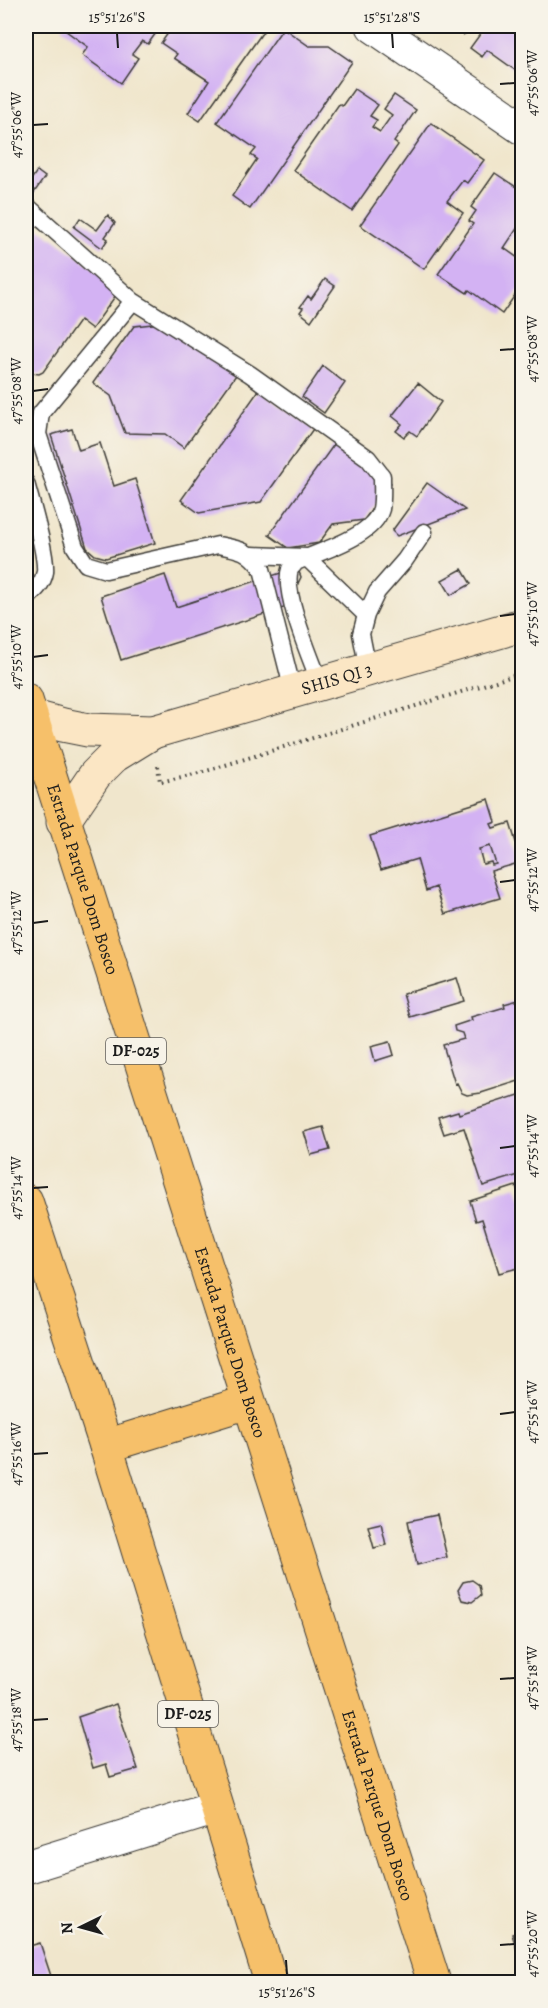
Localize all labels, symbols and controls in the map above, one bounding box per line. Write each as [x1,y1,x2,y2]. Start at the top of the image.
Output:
text: 15°51'26"S [89,7,145,27]
text: 15°51'28"S [363,7,421,27]
text: 47°55'06"W [522,50,542,116]
text: 47°55'06"W [6,92,26,158]
text: 47°55'08"W [522,316,542,382]
text: 47°55'08"W [6,358,26,424]
text: 47°55'10"W [522,582,542,646]
text: 47°55'10"W [6,625,26,689]
street label: SHIS QI 3 [298,657,375,700]
street label: Estrada Parque Dom Bosco [41,781,125,978]
text: 47°55'12"W [522,848,542,912]
text: 47°55'12"W [6,891,26,955]
road number: DF-025 [106,1038,166,1064]
text: 47°55'14"W [522,1114,542,1178]
text: 47°55'14"W [6,1156,26,1220]
street label: Estrada Parque Dom Bosco [189,1244,272,1441]
text: 47°55'16"W [522,1380,542,1444]
text: 47°55'16"W [6,1422,26,1486]
text: 47°55'18"W [522,1646,542,1710]
text: 47°55'18"W [6,1688,26,1752]
road number: DF-025 [158,1701,218,1727]
street label: Estrada Parque Dom Bosco [336,1707,419,1904]
north arrow [51,1897,111,1957]
text: 47°55'20"W [522,1911,542,1977]
text: N [56,1921,79,1935]
text: 15°51'26"S [259,1982,315,2002]

